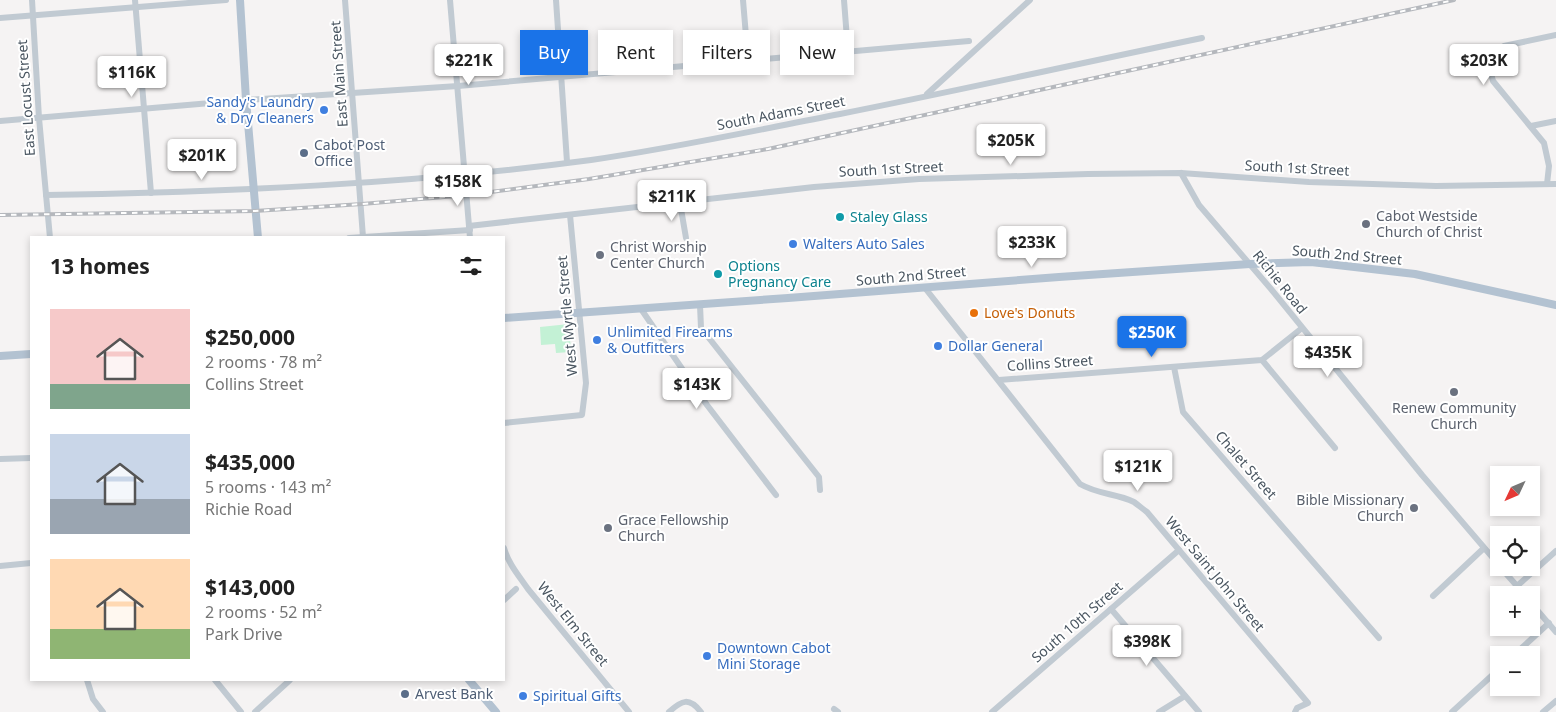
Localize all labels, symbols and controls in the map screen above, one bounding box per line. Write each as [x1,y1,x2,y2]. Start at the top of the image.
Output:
street label: East Main Street [325,20,352,128]
chip: Buy [520,30,588,75]
chip: Rent [598,30,673,75]
chip: Filters [683,30,770,75]
chip: New [780,30,854,75]
street label: East Locust Street [12,39,39,157]
pin: $221K [434,44,504,86]
pin: $203K [1449,44,1519,86]
text: $221K [445,49,493,71]
text: $203K [1460,49,1508,71]
pin: $116K [97,56,167,98]
text: $116K [108,61,156,83]
street label: South Adams Street [715,91,847,134]
place label: Sandy's Laundry & Dry Cleaners [206,92,315,127]
marker: Sandy's Laundry & Dry Cleaners [318,104,330,116]
pin: $205K [976,124,1046,166]
text: $205K [987,129,1035,151]
place label: Cabot Post Office [314,135,385,170]
pin: $201K [167,138,237,181]
text: $201K [178,144,226,166]
marker: Cabot Post Office [298,147,310,159]
street label: South 1st Street [1244,155,1350,180]
street label: South 1st Street [838,156,944,181]
pin: $158K [423,164,493,207]
text: $158K [434,170,482,192]
pin: $211K [637,180,707,222]
text: $211K [648,185,696,207]
place label: Cabot Westside Church of Christ [1376,206,1482,241]
place label: Staley Glass [850,207,928,226]
marker: Staley Glass [834,211,846,223]
marker: Cabot Westside Church of Christ [1360,218,1372,230]
pin: $233K [997,226,1067,268]
text: $233K [1008,231,1056,253]
place label: Walters Auto Sales [803,234,925,253]
place label: Christ Worship Center Church [610,237,707,272]
marker: Walters Auto Sales [787,238,799,250]
street label: South 2nd Street [1291,240,1403,269]
street label: Richie Road [1249,246,1312,317]
marker: Christ Worship Center Church [594,249,606,261]
text: 13 homes [50,252,150,280]
icon: filters [457,252,485,280]
street label: West Myrtle Street [552,255,581,377]
place label: Options Pregnancy Care [728,256,831,291]
street label: South 2nd Street [855,261,967,290]
marker: Options Pregnancy Care [712,268,724,280]
place label: Love's Donuts [984,303,1076,322]
marker: Love's Donuts [968,307,980,319]
pin: $250K [1117,316,1187,358]
text: $250K [1128,321,1176,343]
place label: Unlimited Firearms & Outfitters [607,322,733,357]
text: $250,000 [205,323,295,351]
icon: home [90,329,150,389]
marker: Unlimited Firearms & Outfitters [591,334,603,346]
place label: Dollar General [948,336,1043,355]
pin: $435K [1293,336,1363,378]
marker: Dollar General [932,340,944,352]
text: $435K [1304,341,1352,363]
street label: Collins Street [1006,350,1094,375]
text: 2 rooms · 78 m² [205,351,322,373]
pin: $143K [662,368,732,410]
text: Collins Street [205,373,304,395]
text: $143K [673,373,721,395]
marker: Renew Community Church [1448,386,1460,398]
place label: Renew Community Church [1392,398,1517,433]
street label: Chalet Street [1211,426,1281,503]
text: $435,000 [205,448,295,476]
pin: $121K [1103,450,1173,492]
icon: home [90,454,150,514]
text: $121K [1114,455,1162,477]
north arrow [1490,466,1540,516]
map controls [1490,466,1540,696]
text: 5 rooms · 143 m² [205,476,331,498]
place label: Bible Missionary Church [1296,490,1405,525]
text: Richie Road [205,498,292,520]
marker: Bible Missionary Church [1408,502,1420,514]
place label: Grace Fellowship Church [618,510,729,545]
street label: West Saint John Street [1162,512,1269,635]
marker: Grace Fellowship Church [602,522,614,534]
button: locate [1490,526,1540,576]
text: $143,000 [205,573,295,601]
street label: South 10th Street [1027,577,1126,666]
street label: West Elm Street [534,578,613,670]
icon: home [90,579,150,639]
button: + [1490,586,1540,636]
text: 2 rooms · 52 m² [205,601,322,623]
text: Park Drive [205,623,283,645]
pin: $398K [1112,624,1182,667]
text: $398K [1123,630,1171,652]
place label: Downtown Cabot Mini Storage [717,638,830,673]
button: − [1490,646,1540,696]
marker: Downtown Cabot Mini Storage [701,650,713,662]
place label: Arvest Bank [415,684,494,703]
place label: Spiritual Gifts [533,686,622,705]
marker: Arvest Bank [399,688,411,700]
marker: Spiritual Gifts [517,690,529,702]

